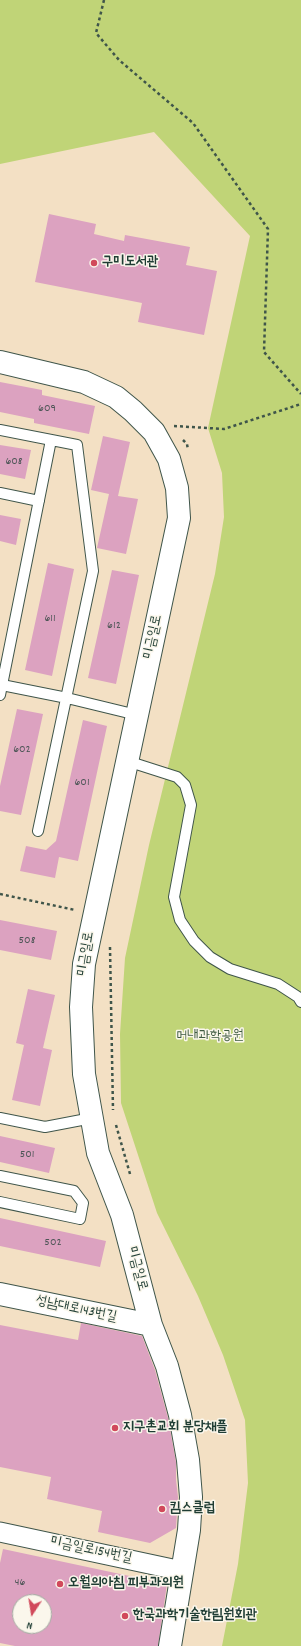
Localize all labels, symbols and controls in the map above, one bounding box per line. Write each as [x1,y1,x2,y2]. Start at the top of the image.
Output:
place label: 구미도서관 [102,255,158,271]
marker: 구미도서관 [89,258,99,268]
house number: 609 [38,402,56,416]
house number: 608 [5,455,23,469]
house number: 611 [44,612,56,626]
street label: 미금일로 [141,613,167,661]
house number: 612 [107,619,121,633]
house number: 602 [13,743,31,757]
house number: 601 [74,776,90,790]
street label: 미금일로 [75,930,99,978]
house number: 508 [19,934,35,948]
park label: 머내과학공원 [176,1029,244,1045]
house number: 501 [20,1148,34,1162]
house number: 502 [44,1236,62,1250]
street label: 미금일로 [122,1245,150,1293]
street label: 성남대로143번길 [34,1293,118,1327]
place label: 지구촌교회 분당채플 [123,1420,228,1436]
marker: 지구촌교회 분당채플 [110,1423,120,1433]
place label: 킴스클럽 [170,1501,215,1517]
marker: 킴스클럽 [157,1504,167,1514]
street label: 미금일로154번길 [49,1534,133,1568]
house number: 46 [15,1576,25,1590]
place label: 오월의아침 피부과의원 [68,1576,184,1592]
marker: 오월의아침 피부과의원 [55,1579,65,1589]
north arrow [12,1594,52,1634]
place label: 한국과학기술한림원회관 [133,1608,257,1624]
marker: 한국과학기술한림원회관 [120,1611,130,1621]
text: N [25,1616,34,1633]

